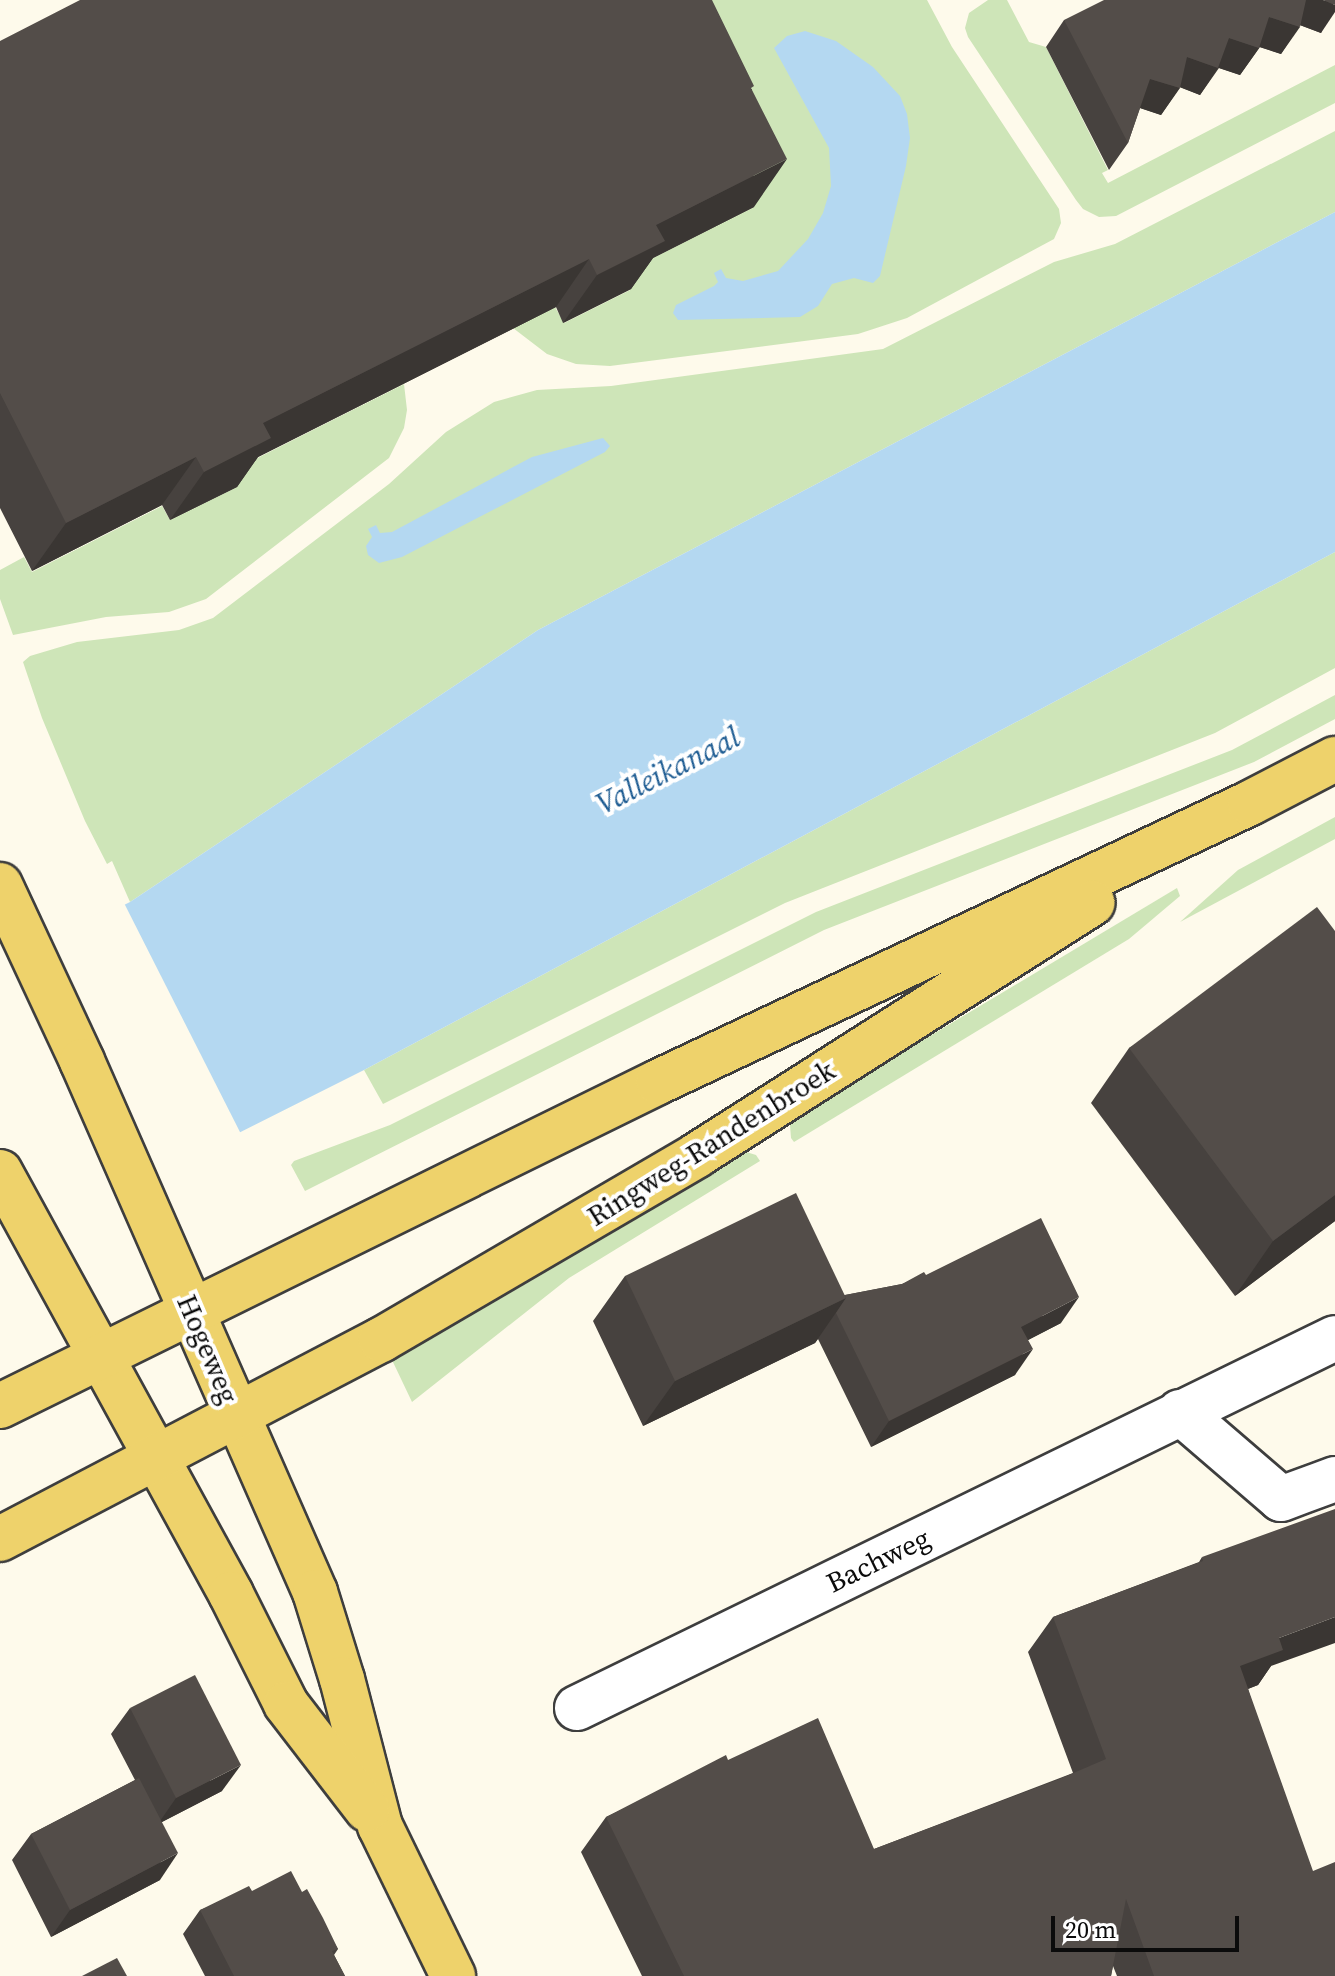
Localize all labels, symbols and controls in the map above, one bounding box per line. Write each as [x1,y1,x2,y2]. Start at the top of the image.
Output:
water label: Valleikanaal [590,719,746,823]
street label: Ringweg-Randenbroek [581,1053,841,1233]
street label: Hogeweg [170,1290,246,1408]
street label: Bachweg [821,1521,935,1599]
scale bar [1055,1900,1243,1950]
text: 20 m [1065,1913,1116,1946]

